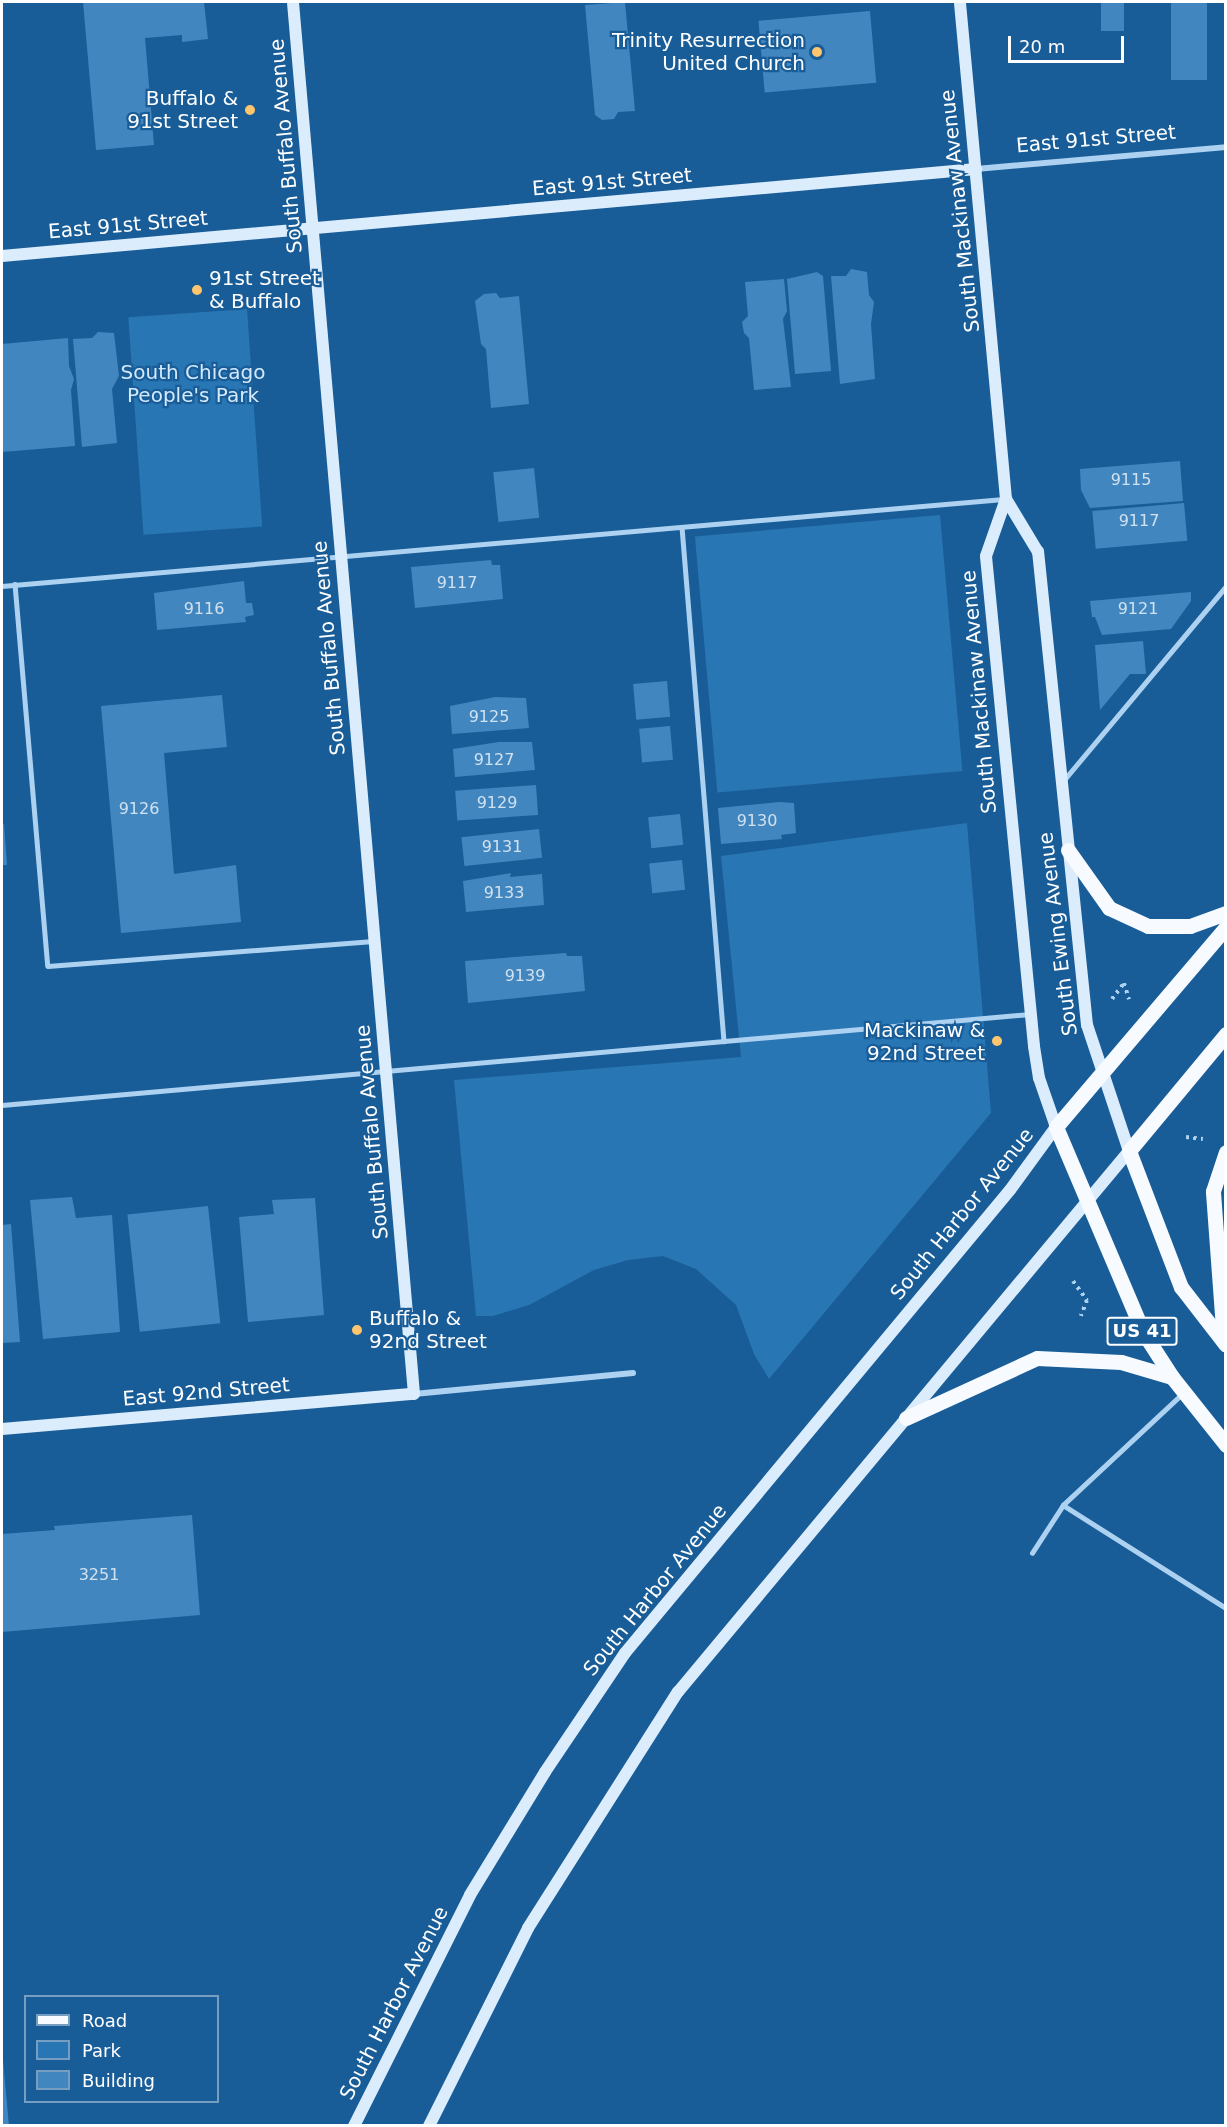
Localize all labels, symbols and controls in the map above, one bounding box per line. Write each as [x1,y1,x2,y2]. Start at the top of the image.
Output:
scale bar [1011,24,1126,62]
place label: Trinity Resurrection United Church [612,28,805,75]
text: 20 m [1019,36,1065,57]
street label: South Buffalo Avenue [265,38,307,254]
marker: Trinity Resurrection United Church [810,45,824,59]
place label: Buffalo & 91st Street [127,86,238,133]
street label: South Mackinaw Avenue [935,88,985,334]
marker: Buffalo & 91st Street [243,103,257,117]
street label: East 91st Street [1015,120,1177,158]
street label: East 91st Street [531,163,693,201]
street label: East 91st Street [47,206,209,244]
place label: 91st Street & Buffalo [209,266,320,313]
marker: 91st Street & Buffalo [190,283,204,297]
park label: South Chicago People's Park [121,360,265,407]
house number: 9115 [1111,470,1151,490]
house number: 9117 [1119,511,1159,531]
street label: South Buffalo Avenue [308,540,350,756]
street label: South Mackinaw Avenue [956,569,1002,815]
house number: 9117 [437,573,477,593]
house number: 9116 [184,599,224,619]
house number: 9121 [1118,599,1158,619]
house number: 9125 [469,707,509,727]
house number: 9127 [474,750,514,770]
house number: 9129 [477,793,517,813]
house number: 9126 [119,799,159,819]
house number: 9130 [737,811,777,831]
street label: South Ewing Avenue [1034,831,1082,1037]
house number: 9131 [482,837,522,857]
house number: 9133 [484,883,524,903]
house number: 9139 [505,966,545,986]
place label: Mackinaw & 92nd Street [864,1018,985,1065]
street label: South Buffalo Avenue [351,1024,393,1240]
marker: Mackinaw & 92nd Street [990,1034,1004,1048]
street label: South Harbor Avenue [885,1123,1039,1305]
place label: Buffalo & 92nd Street [369,1306,487,1353]
road number: US 41 [1106,1316,1178,1346]
marker: Buffalo & 92nd Street [350,1323,364,1337]
street label: East 92nd Street [122,1373,290,1411]
street label: South Harbor Avenue [578,1499,732,1681]
house number: 3251 [79,1565,119,1585]
street label: South Harbor Avenue [335,1902,453,2104]
legend [24,1995,219,2103]
text: Road [82,2010,127,2031]
text: Park [82,2040,121,2061]
text: Building [82,2070,155,2091]

